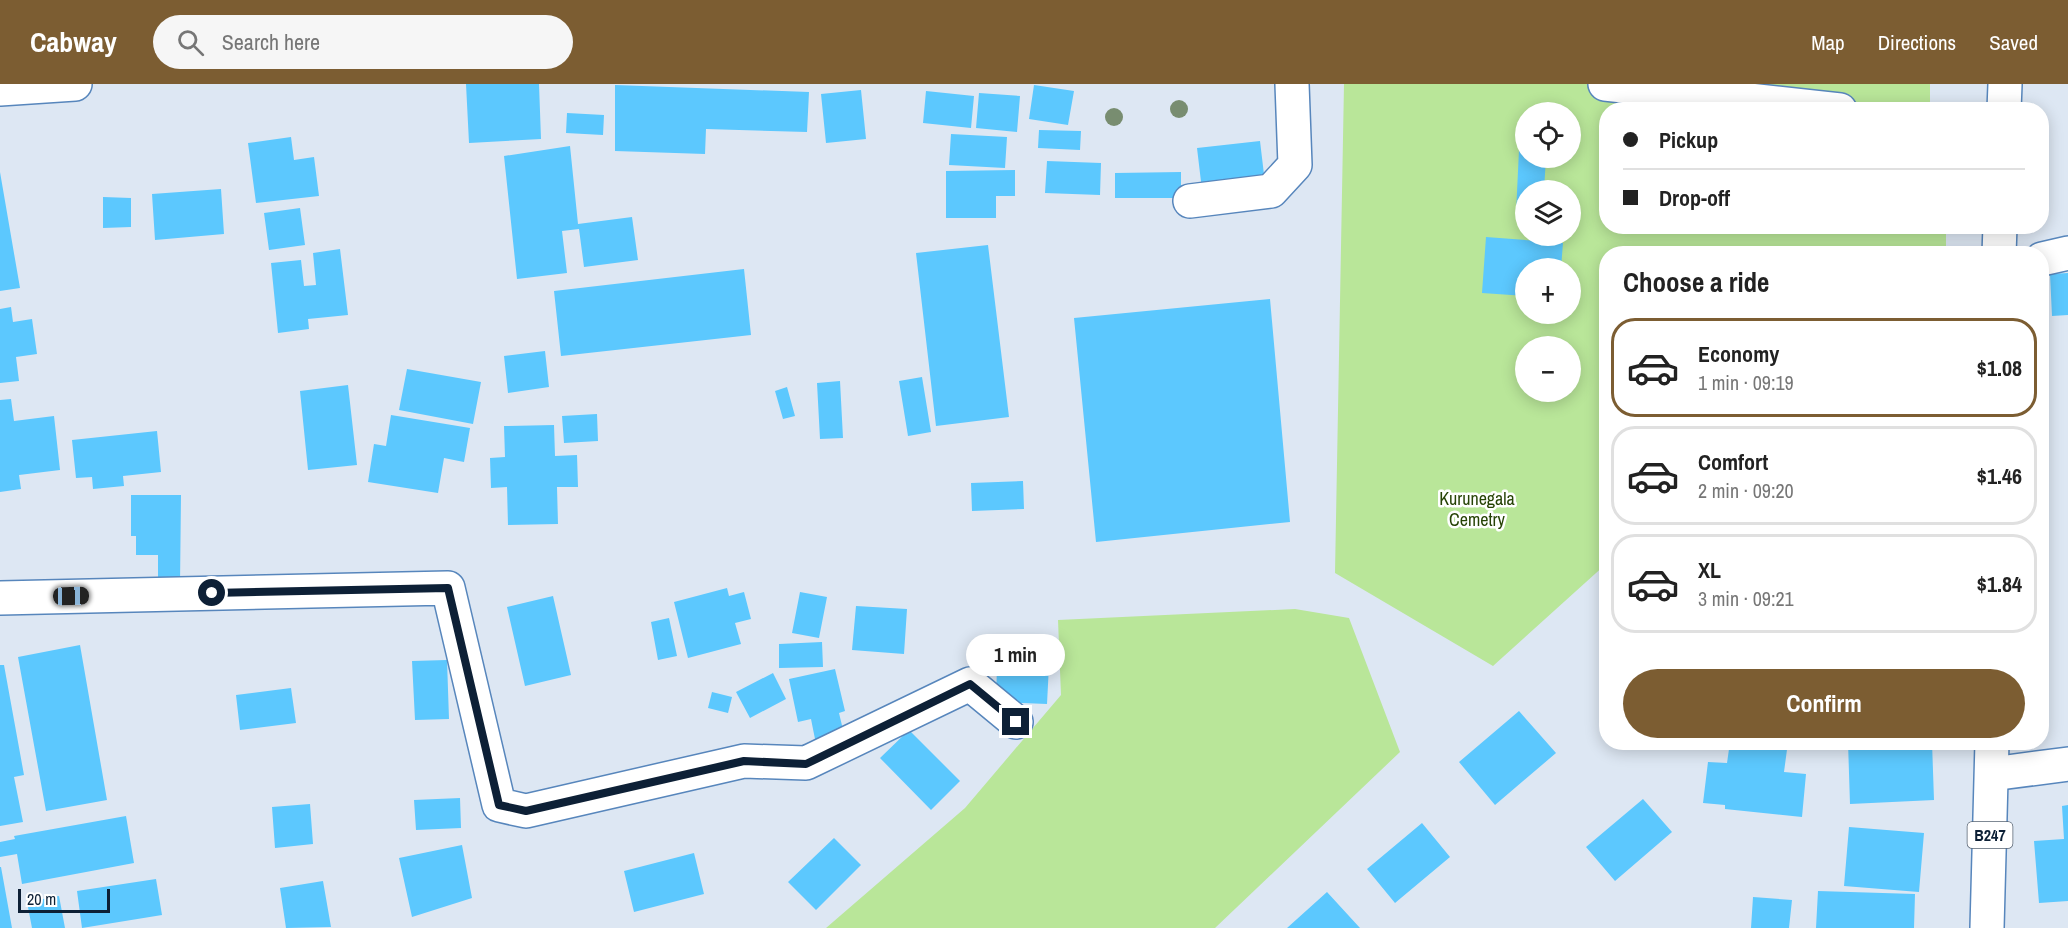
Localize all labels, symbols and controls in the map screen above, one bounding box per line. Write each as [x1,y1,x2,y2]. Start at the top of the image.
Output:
search box [153,15,573,69]
text: Cabway [30,23,117,61]
icon: search [174,26,207,59]
text: Search here [222,27,320,57]
text: Map [1811,28,1845,57]
text: Directions [1878,28,1956,57]
text: Saved [1989,28,2038,57]
map controls [1515,102,1581,402]
button: locate [1515,102,1581,168]
text: Pickup [1659,125,1718,155]
button: layers [1515,180,1581,246]
text: Drop-off [1659,183,1730,213]
button: + [1515,258,1581,324]
text: Choose a ride [1623,264,1769,300]
button: − [1515,336,1581,402]
text: Economy [1698,339,1779,369]
icon: car [1626,341,1680,395]
text: $1.08 [1977,353,2022,383]
text: 1 min · 09:19 [1698,369,1794,396]
text: Comfort [1698,447,1768,477]
icon: car [1626,449,1680,503]
text: $1.46 [1977,461,2022,491]
text: 2 min · 09:20 [1698,477,1794,504]
park label: Kurunegala Cemetry [1439,486,1515,532]
text: XL [1698,555,1721,585]
icon: car [1626,557,1680,611]
text: $1.84 [1977,569,2022,599]
route start [198,579,225,606]
text: 3 min · 09:21 [1698,585,1794,612]
car [53,587,89,605]
callout: 1 min [966,635,1066,677]
text: 1 min [994,641,1037,668]
button: Confirm [1623,669,2025,738]
route end [1002,708,1029,735]
road number: B247 [1968,822,2012,848]
scale bar [18,886,110,914]
text: 20 m [27,888,56,910]

